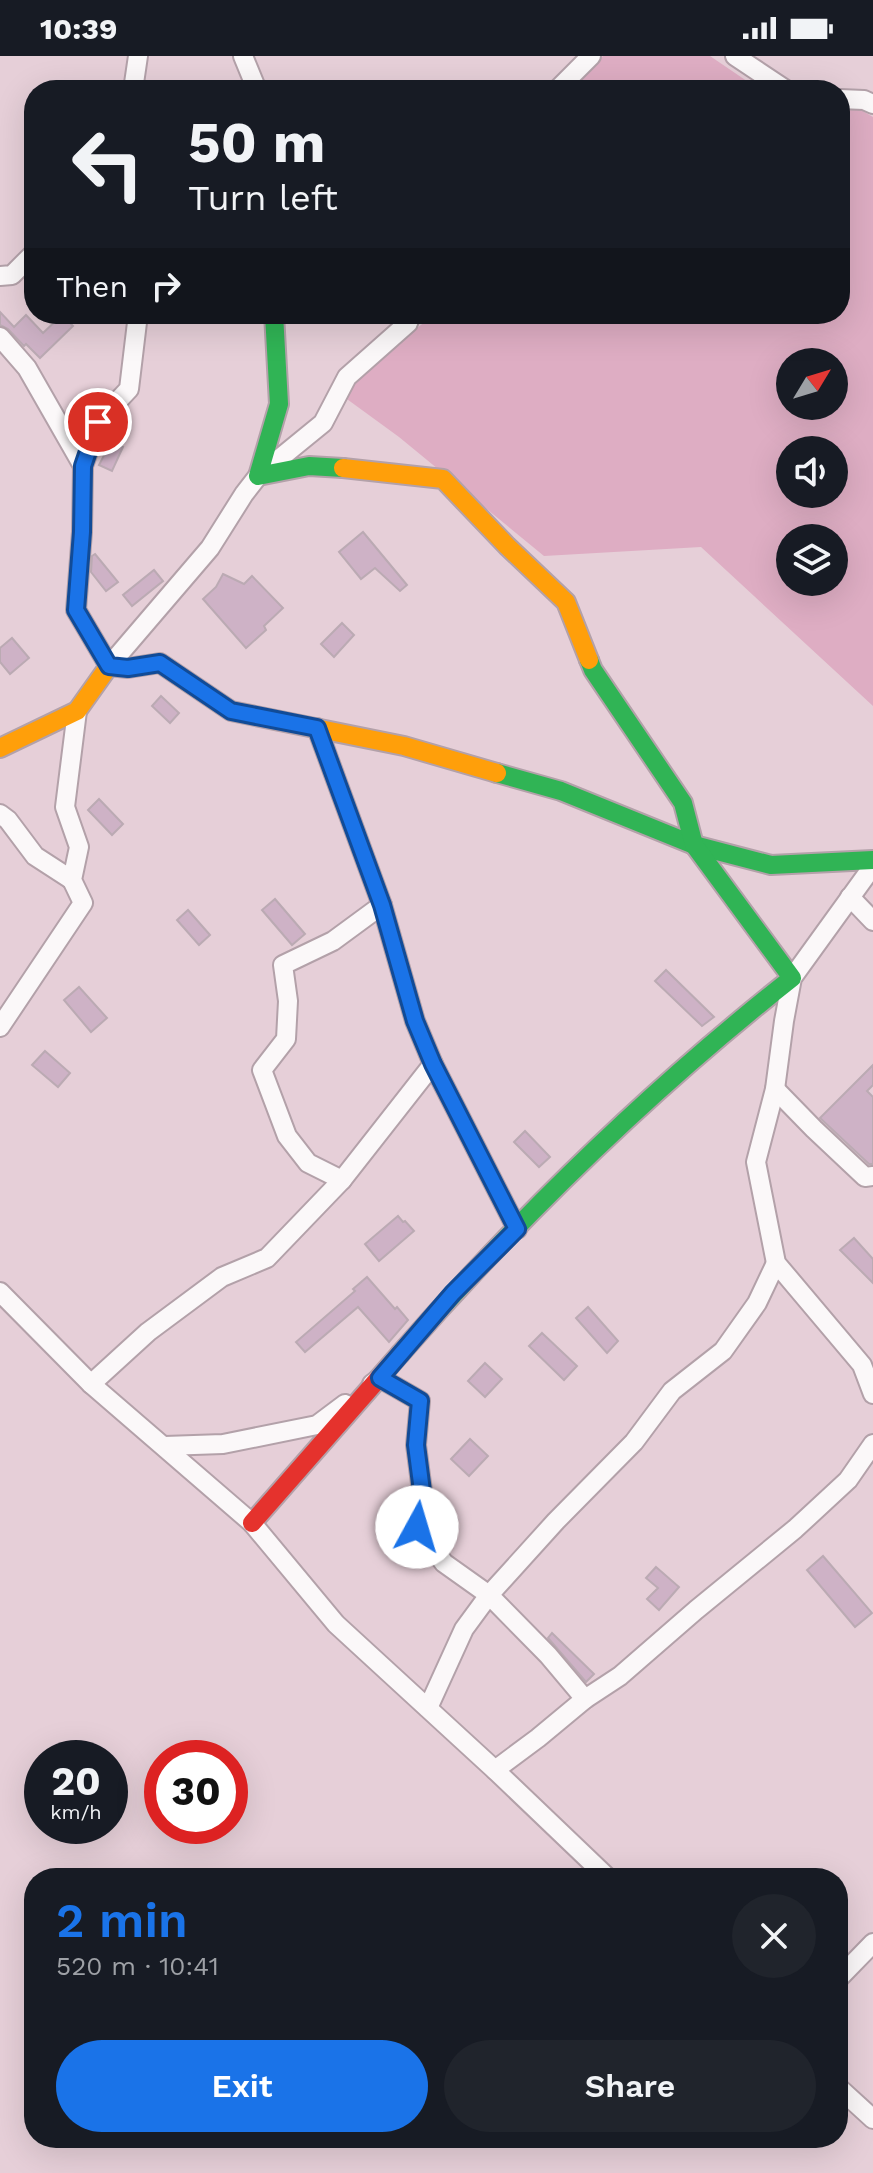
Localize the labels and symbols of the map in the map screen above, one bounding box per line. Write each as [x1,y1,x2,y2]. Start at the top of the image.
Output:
north arrow [776,348,848,420]
pin [64,388,132,456]
position arrow [375,1485,459,1569]
speed limit sign: 30 [144,1740,248,1844]

